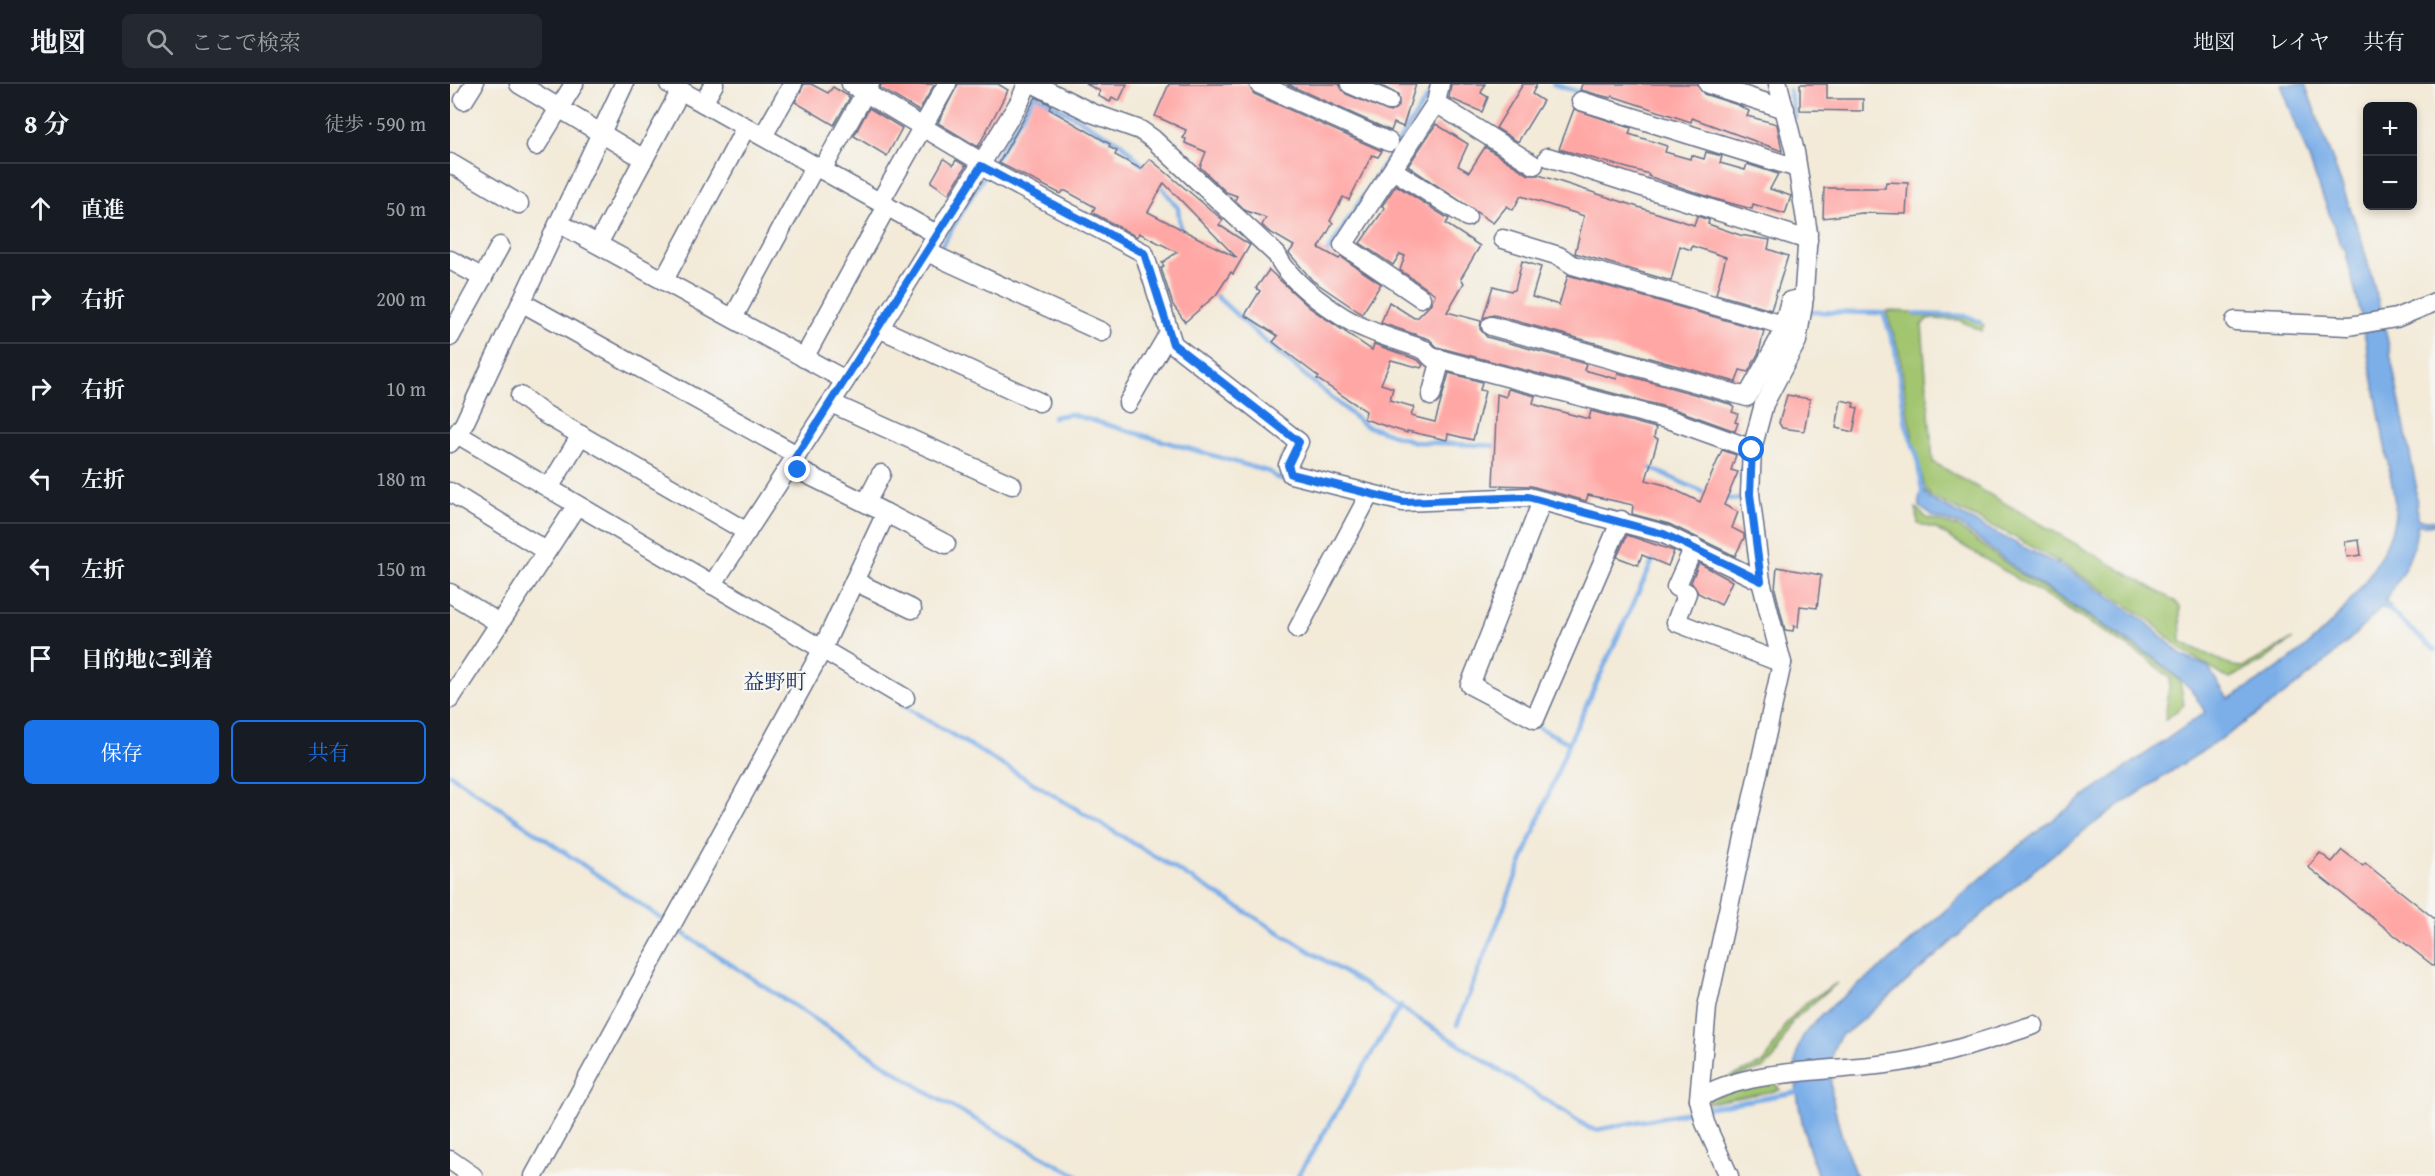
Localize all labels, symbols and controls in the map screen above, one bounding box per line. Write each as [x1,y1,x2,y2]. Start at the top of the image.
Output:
search box [122,14,542,68]
text: 地図 [30,21,86,62]
icon: search [143,25,176,58]
text: ここで検索 [191,26,301,58]
text: 地図 [2193,26,2235,57]
text: レイヤ [2268,26,2330,57]
text: 共有 [2363,26,2405,57]
map controls [2363,102,2417,210]
button: + [2363,102,2417,156]
text: 8 分 [24,104,69,143]
text: 徒歩 · 590 m [324,109,426,138]
button: − [2363,156,2417,210]
icon: ahead [24,192,57,225]
text: 直進 [81,193,125,225]
text: 50 m [386,194,426,223]
icon: right [24,282,57,315]
text: 右折 [81,283,125,315]
text: 200 m [376,284,426,313]
icon: right [24,372,57,405]
text: 右折 [81,373,125,405]
text: 10 m [386,374,426,403]
route start [1738,436,1764,462]
route end [784,456,810,482]
icon: left [24,462,57,495]
text: 左折 [81,463,125,495]
text: 180 m [376,464,426,493]
icon: left [24,552,57,585]
text: 左折 [81,553,125,585]
text: 150 m [376,554,426,583]
icon: arrive [24,642,57,675]
text: 目的地に到着 [81,643,213,675]
district label: 益野町 [744,666,807,697]
button: 保存 [24,720,219,784]
button: 共有 [231,720,426,784]

